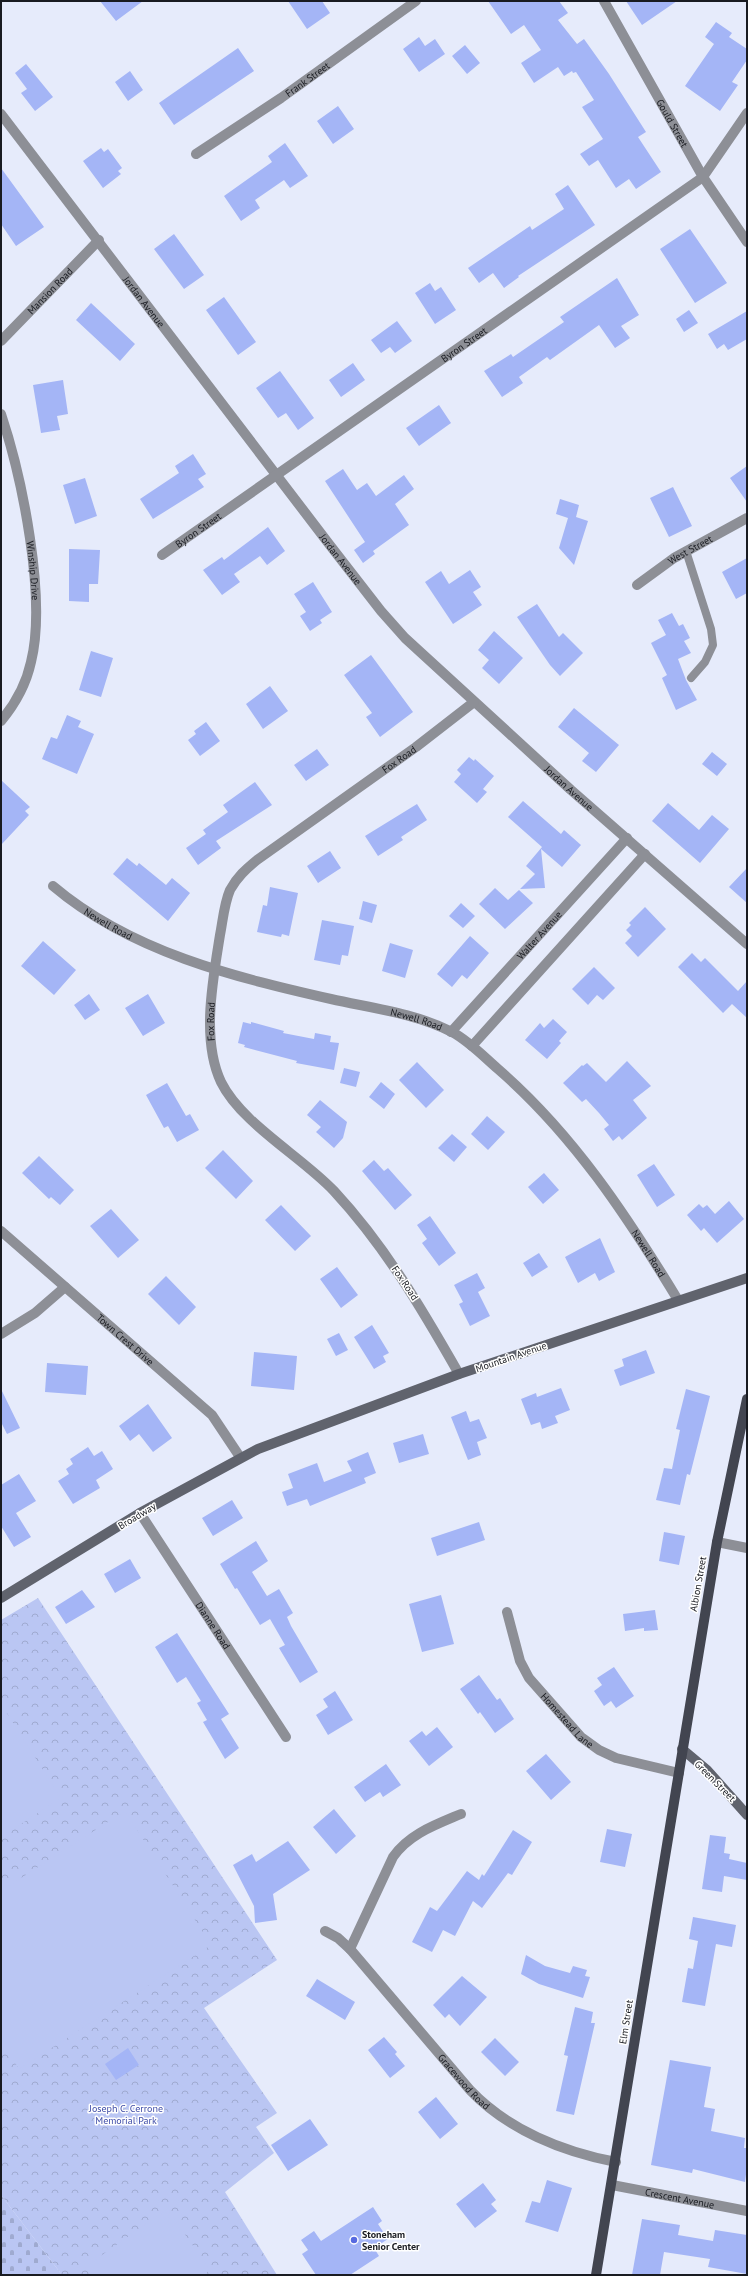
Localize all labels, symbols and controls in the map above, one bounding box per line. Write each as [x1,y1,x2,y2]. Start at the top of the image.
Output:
street label: Frank Street [282,58,332,100]
street label: Gould Street [654,97,692,150]
street label: Mansion Road [24,265,75,317]
street label: Jordan Avenue [120,273,168,330]
street label: Byron Street [438,323,490,365]
street label: Byron Street [173,509,224,550]
street label: Jordan Avenue [316,530,365,587]
street label: West Street [665,532,715,567]
street label: Winship Drive [24,540,42,600]
street label: Fox Road [379,743,419,776]
street label: Jordan Avenue [541,762,596,813]
street label: Newell Road [82,905,135,942]
street label: Walter Avenue [514,908,564,962]
street label: Fox Road [203,1002,217,1042]
street label: Newell Road [389,1005,445,1033]
street label: Newell Road [629,1227,669,1279]
street label: Fox Road [389,1263,421,1303]
street label: Town Crest Drive [94,1311,157,1368]
street label: Mountain Avenue [474,1339,548,1375]
street label: Broadway [116,1499,159,1532]
street label: Albion Street [687,1555,709,1613]
street label: Dianne Road [193,1599,233,1651]
street label: Homestead Lane [538,1690,596,1751]
street label: Green Street [692,1758,739,1805]
street label: Elm Street [616,1998,636,2045]
street label: Gracewood Road [435,2051,493,2112]
park label: Joseph C. Cerrone Memorial Park [88,2102,163,2127]
street label: Crescent Avenue [644,2185,715,2211]
place label: Stoneham Senior Center [362,2228,420,2253]
marker: Stoneham Senior Center [349,2235,359,2245]

